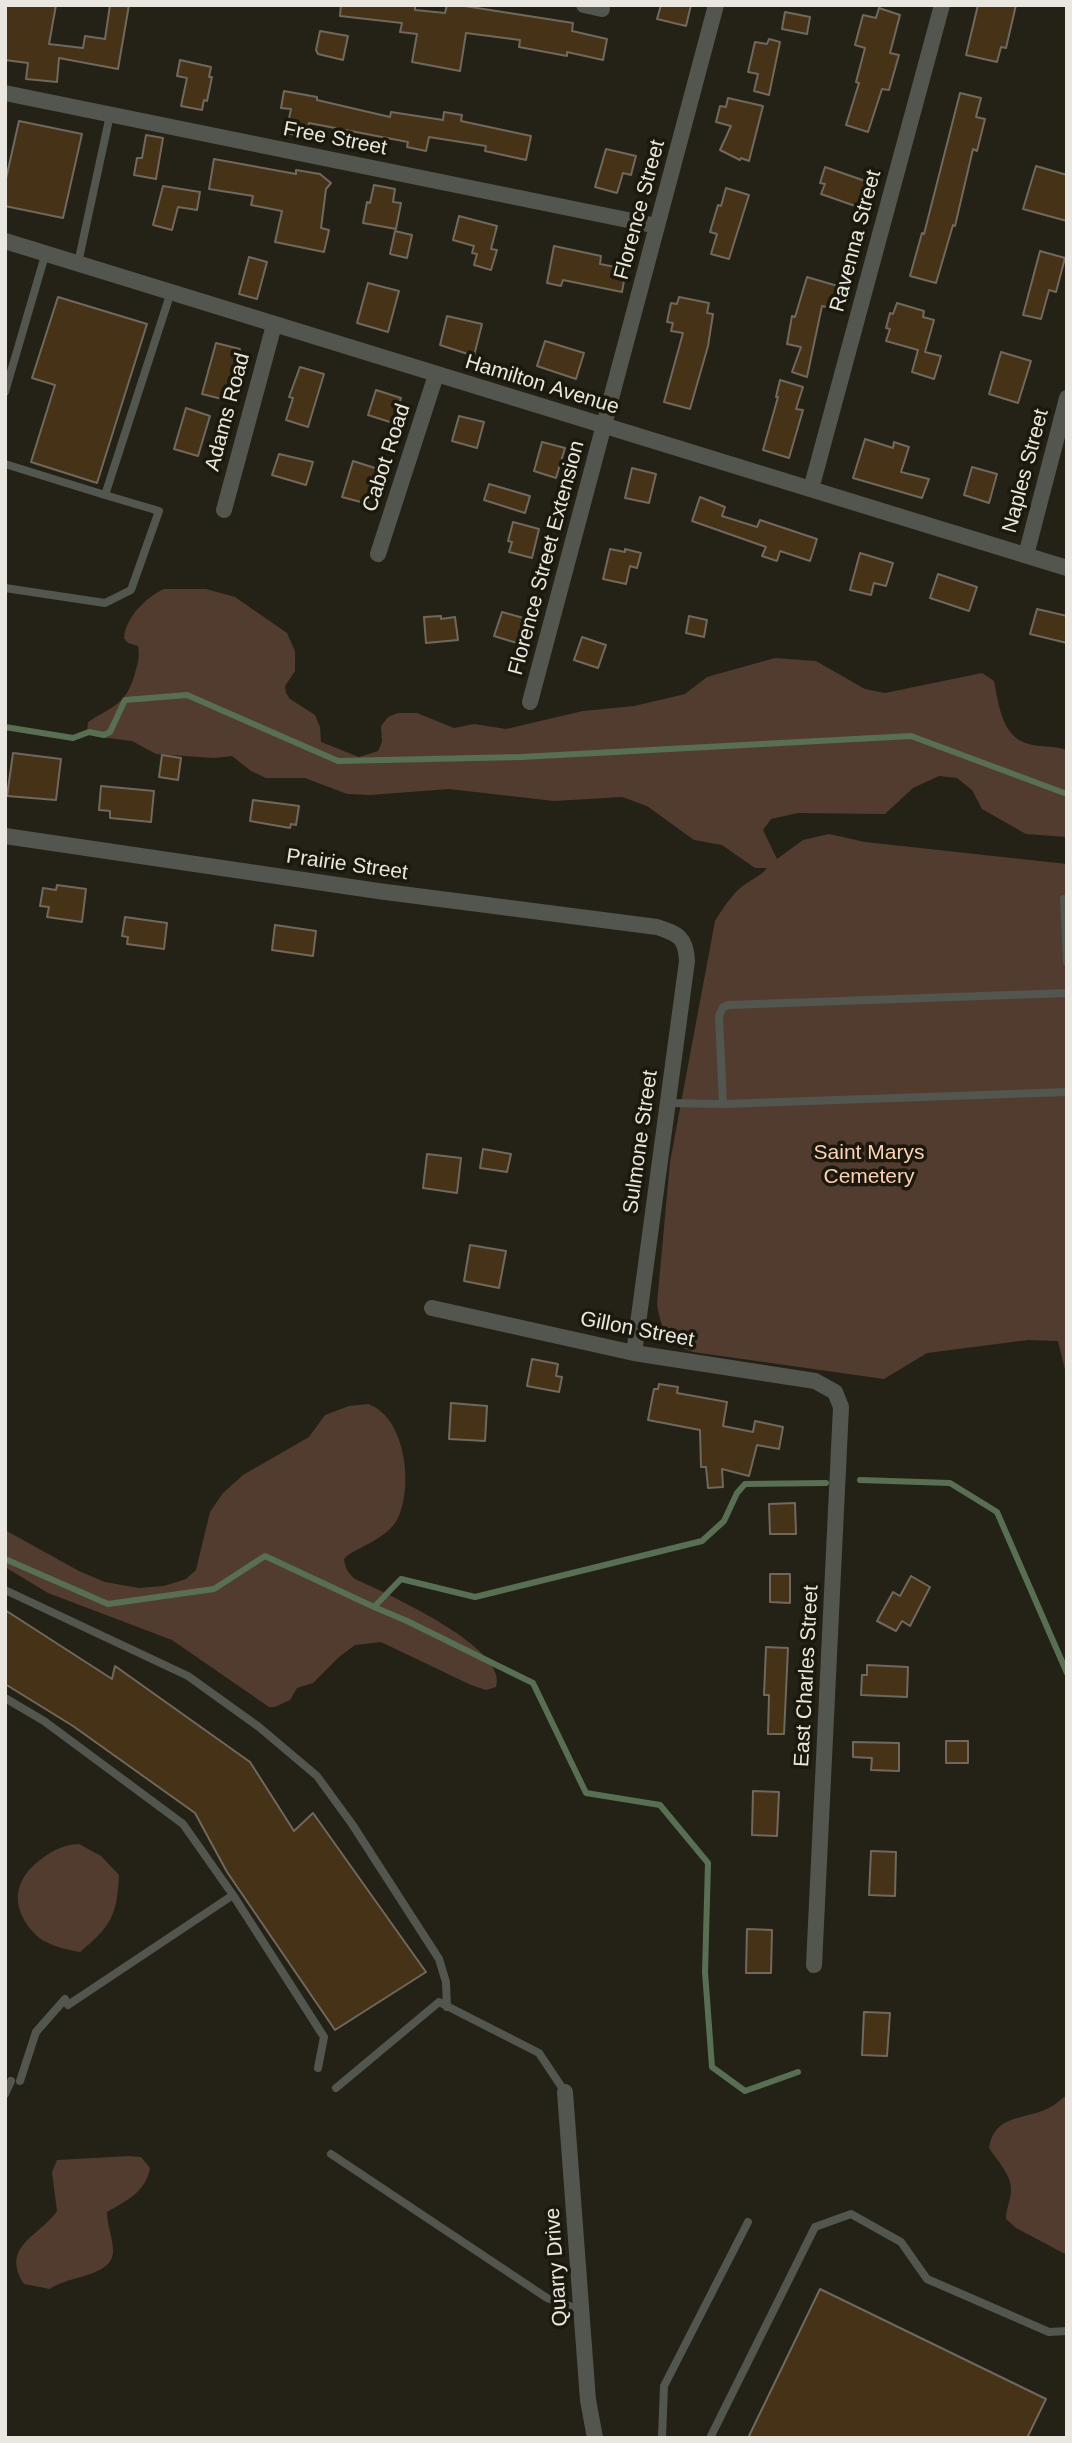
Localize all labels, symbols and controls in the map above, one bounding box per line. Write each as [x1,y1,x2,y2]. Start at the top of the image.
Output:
street label: Free Street [281,117,389,161]
street label: Florence Street [609,137,671,283]
street label: Ravenna Street [825,167,887,315]
street label: Adams Road [200,350,256,474]
street label: Hamilton Avenue [462,350,622,420]
street label: Cabot Road [358,401,416,515]
street label: Naples Street [997,406,1055,536]
street label: Florence Street Extension [504,438,590,678]
street label: Prairie Street [285,844,409,886]
street label: Sulmone Street [618,1069,664,1215]
park label: Saint Marys Cemetery [814,1140,924,1190]
street label: Gillon Street [578,1307,696,1353]
street label: East Charles Street [790,1584,824,1768]
street label: Quarry Drive [540,2207,574,2327]

